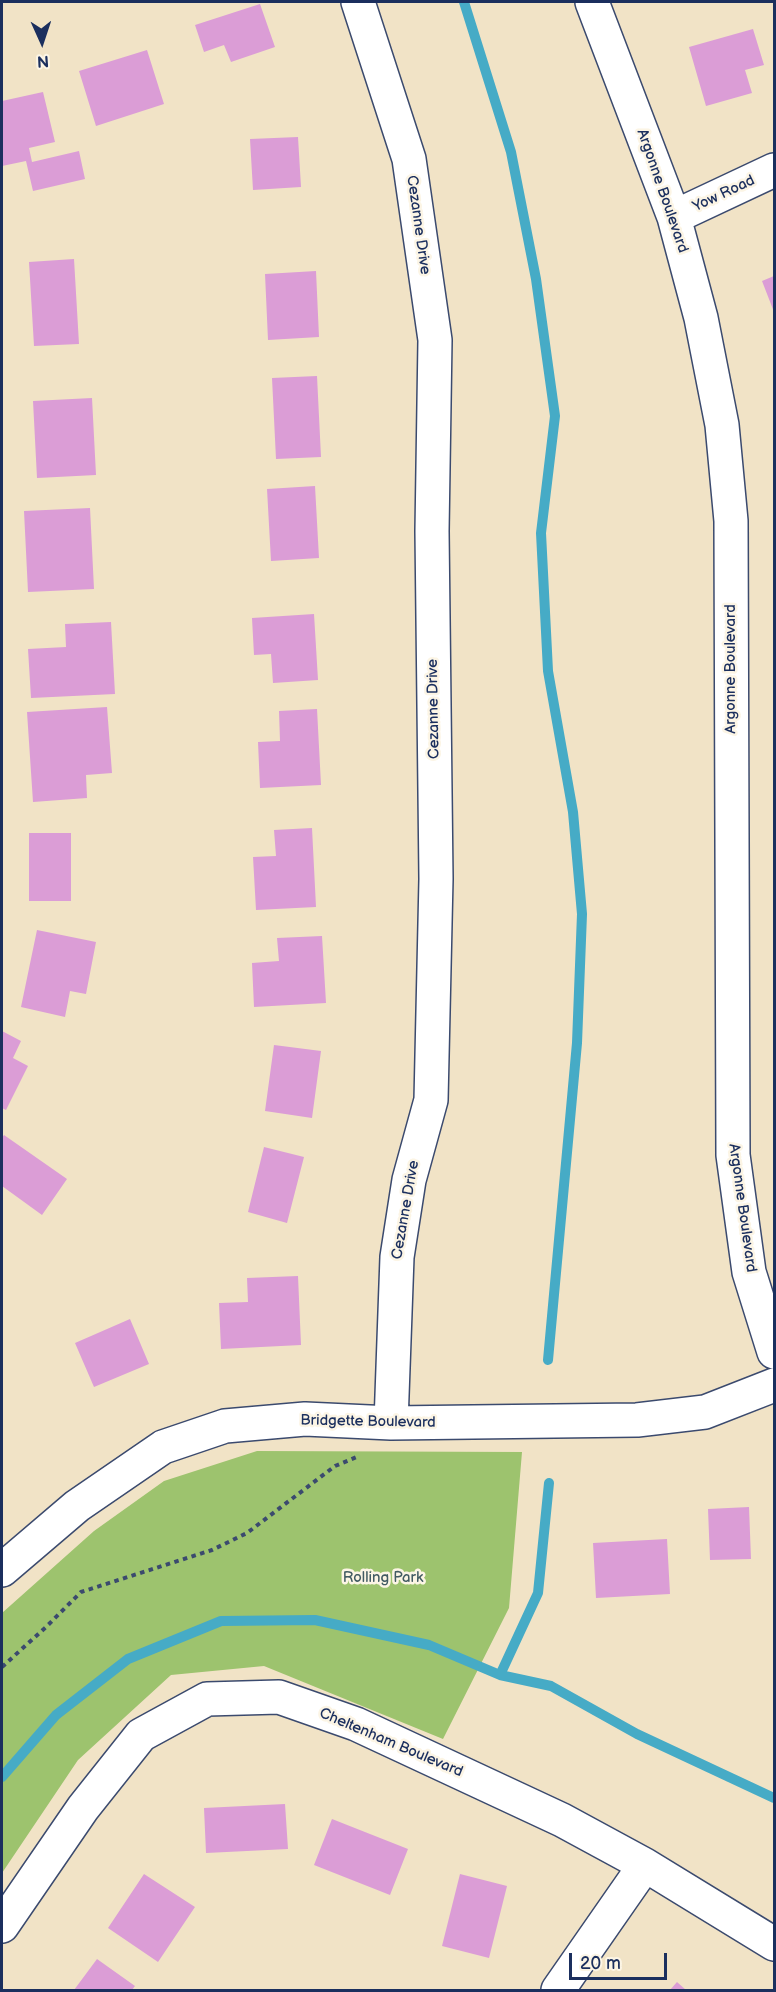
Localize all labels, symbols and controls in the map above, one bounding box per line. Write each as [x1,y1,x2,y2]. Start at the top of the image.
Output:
north arrow [12,12,72,72]
text: N [36,51,49,70]
street label: Argonne Boulevard [632,127,692,255]
street label: Yow Road [690,172,758,216]
street label: Cezanne Drive [402,174,434,276]
street label: Argonne Boulevard [722,604,740,734]
street label: Cezanne Drive [424,659,444,759]
street label: Argonne Boulevard [724,1143,760,1273]
street label: Cezanne Drive [388,1159,424,1261]
street label: Bridgette Boulevard [300,1412,436,1432]
park label: Rolling Park [343,1569,423,1587]
street label: Cheltenham Boulevard [316,1705,466,1781]
scale bar [572,1941,670,1979]
text: 20 m [580,1953,621,1974]

